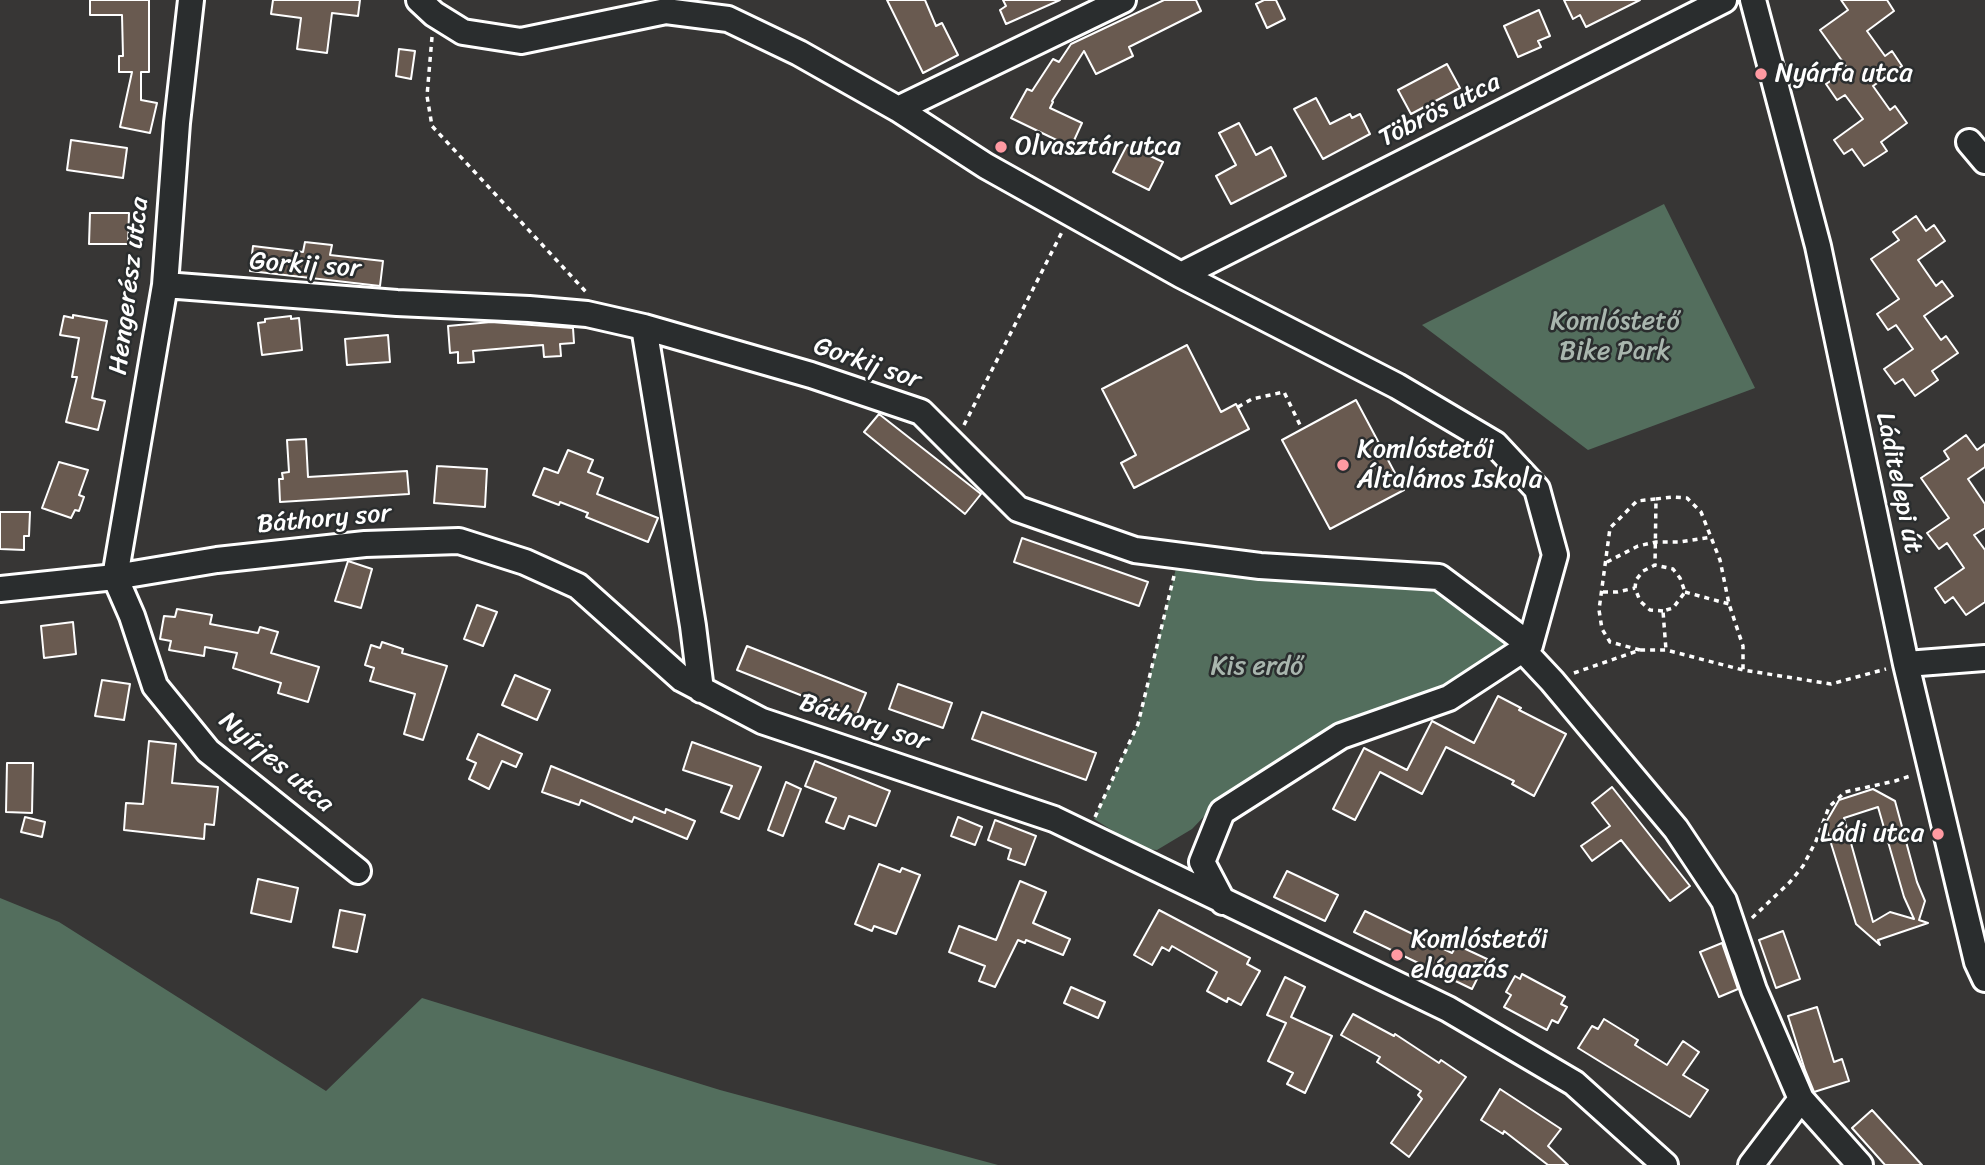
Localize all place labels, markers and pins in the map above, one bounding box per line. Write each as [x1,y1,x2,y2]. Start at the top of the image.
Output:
place label: Nyárfa utca [1775,58,1913,90]
marker: Nyárfa utca [1753,66,1769,82]
place label: Olvasztár utca [1015,131,1181,163]
marker: Olvasztár utca [993,139,1009,155]
place label: Komlóstetői Általános Iskola [1357,434,1542,496]
marker: Komlóstetői Általános Iskola [1335,457,1351,473]
place label: Ládi utca [1820,818,1924,850]
marker: Ládi utca [1930,826,1946,842]
place label: Komlóstetői elágazás [1411,924,1548,986]
marker: Komlóstetői elágazás [1389,947,1405,963]

